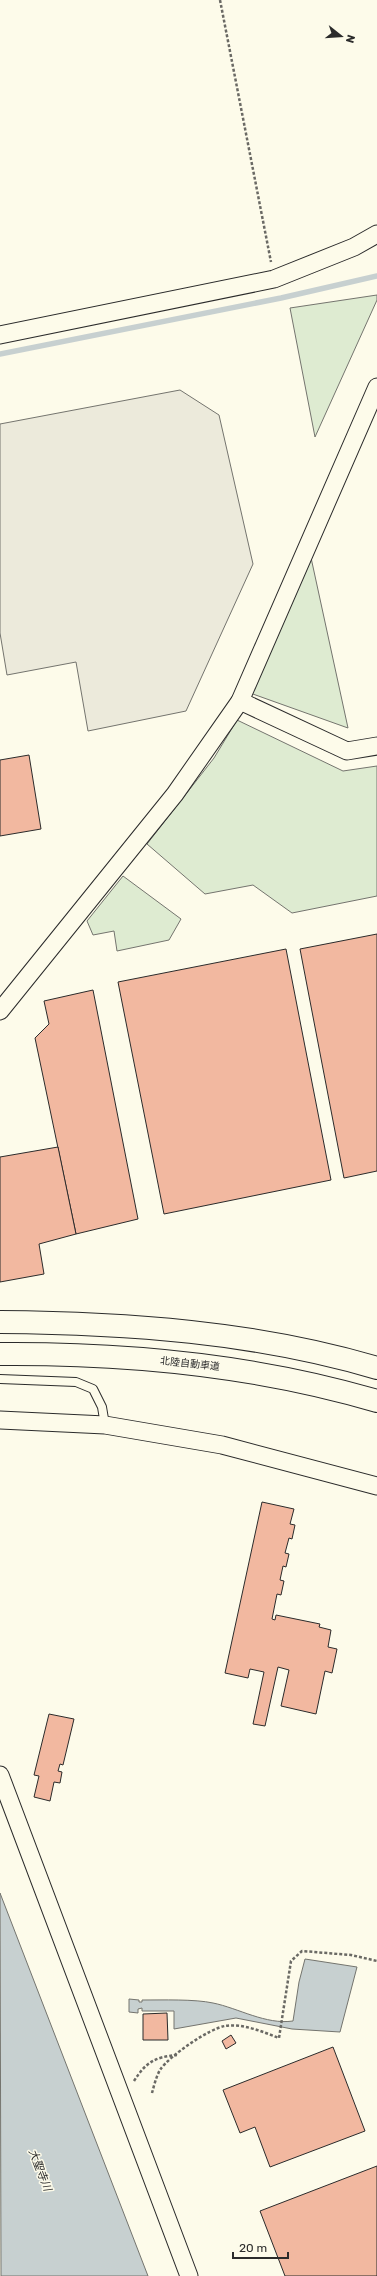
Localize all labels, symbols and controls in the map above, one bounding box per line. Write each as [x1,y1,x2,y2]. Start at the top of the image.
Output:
north arrow [321,16,361,56]
text: N [343,33,357,45]
street label: 北陸自動車道 [160,1355,220,1373]
water label: 大聖寺川 [26,2147,54,2194]
scale bar [233,2234,288,2260]
text: 20 m [239,2241,267,2255]

